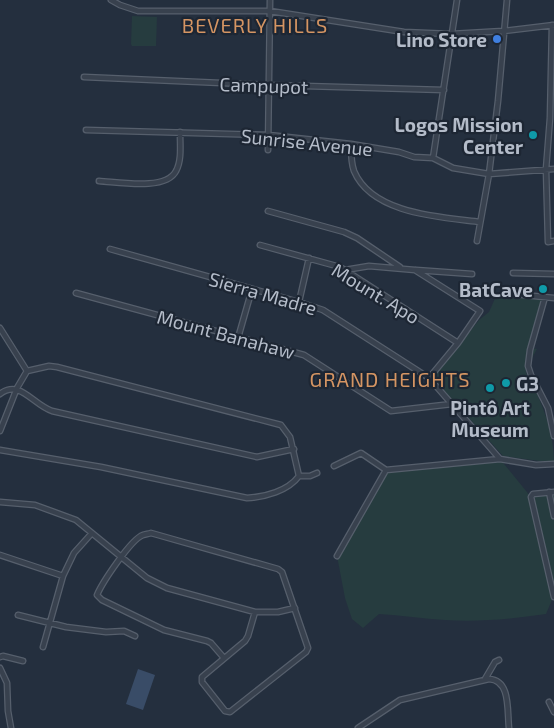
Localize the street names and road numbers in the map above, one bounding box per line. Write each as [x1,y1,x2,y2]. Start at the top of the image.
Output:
street label: Campupot [219,72,309,98]
street label: Sunrise Avenue [240,124,374,160]
street label: Mount. Apo [328,258,424,328]
street label: Sierra Madre [206,267,320,319]
street label: Mount Banahaw [155,305,298,364]

